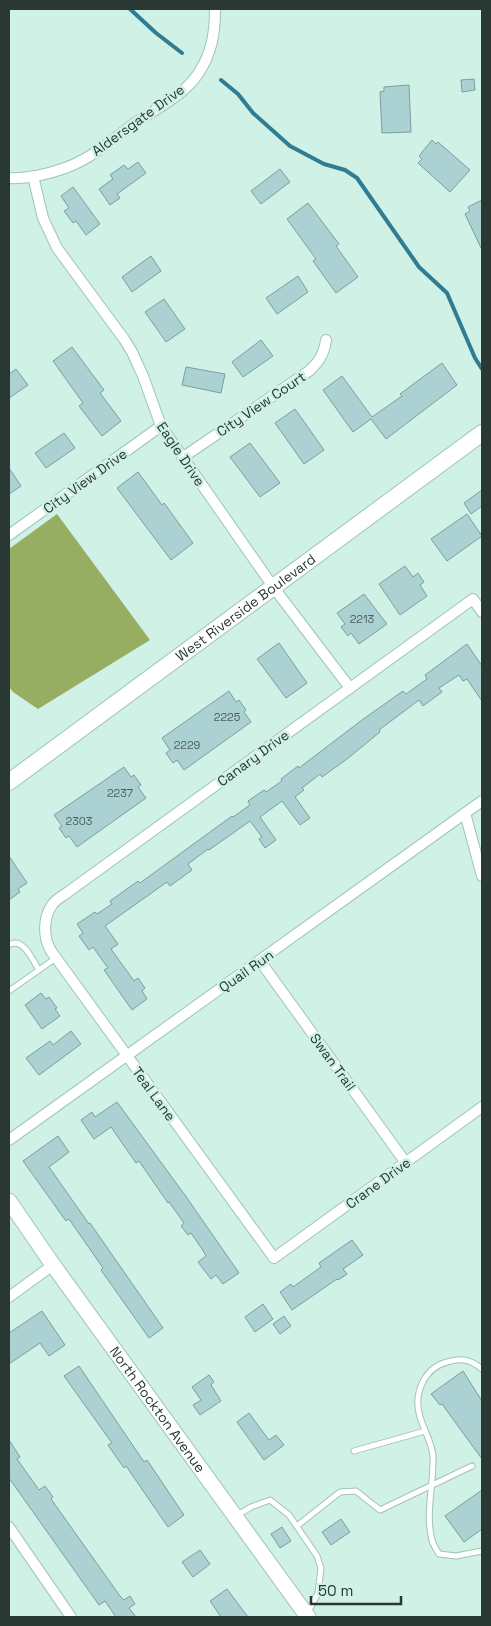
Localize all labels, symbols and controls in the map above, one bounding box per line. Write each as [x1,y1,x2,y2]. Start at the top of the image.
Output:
street label: Aldersgate Drive [88,80,188,160]
street label: City View Court [213,368,309,440]
street label: Eagle Drive [153,418,209,490]
street label: City View Drive [39,444,131,518]
street label: West Riverside Boulevard [172,550,319,665]
house number: 2213 [350,612,375,626]
house number: 2225 [214,710,241,724]
street label: Canary Drive [213,726,293,790]
house number: 2229 [174,738,201,752]
house number: 2237 [107,786,133,800]
house number: 2303 [66,814,93,828]
street label: Quail Run [215,946,277,996]
street label: Swan Trail [306,1030,360,1094]
street label: Teal Lane [128,1063,180,1125]
street label: Crane Drive [342,1153,414,1213]
street label: North Rockton Avenue [106,1343,209,1476]
scale bar [311,1574,401,1606]
text: 50 m [318,1581,353,1600]

